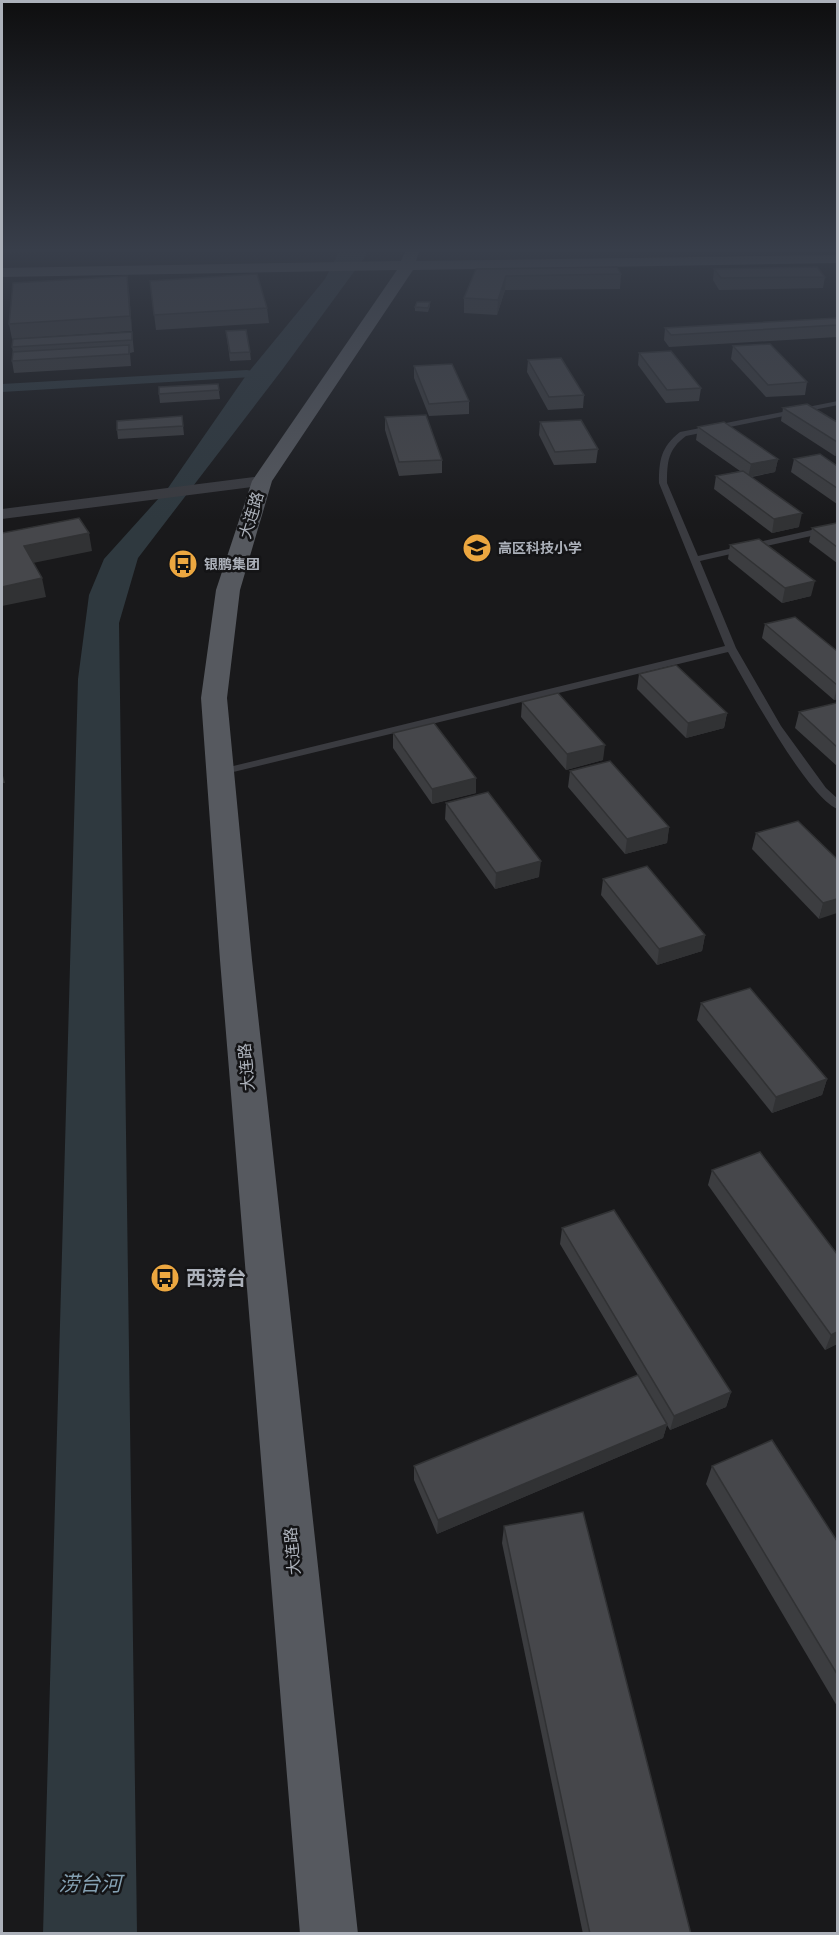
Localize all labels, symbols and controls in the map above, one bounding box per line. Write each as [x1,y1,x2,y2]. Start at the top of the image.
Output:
street label: 大连路 [235,489,268,541]
school or university icon: 高区科技小学 [461,532,493,564]
place label: 高区科技小学 [498,540,582,556]
bus stop icon: 银鹏集团 [167,548,199,580]
place label: 银鹏集团 [204,556,260,572]
street label: 大连路 [235,1042,258,1092]
bus stop icon: 西涝台 [149,1262,181,1294]
place label: 西涝台 [186,1266,246,1290]
street label: 大连路 [281,1526,304,1576]
water label: 涝台河 [59,1872,125,1896]

